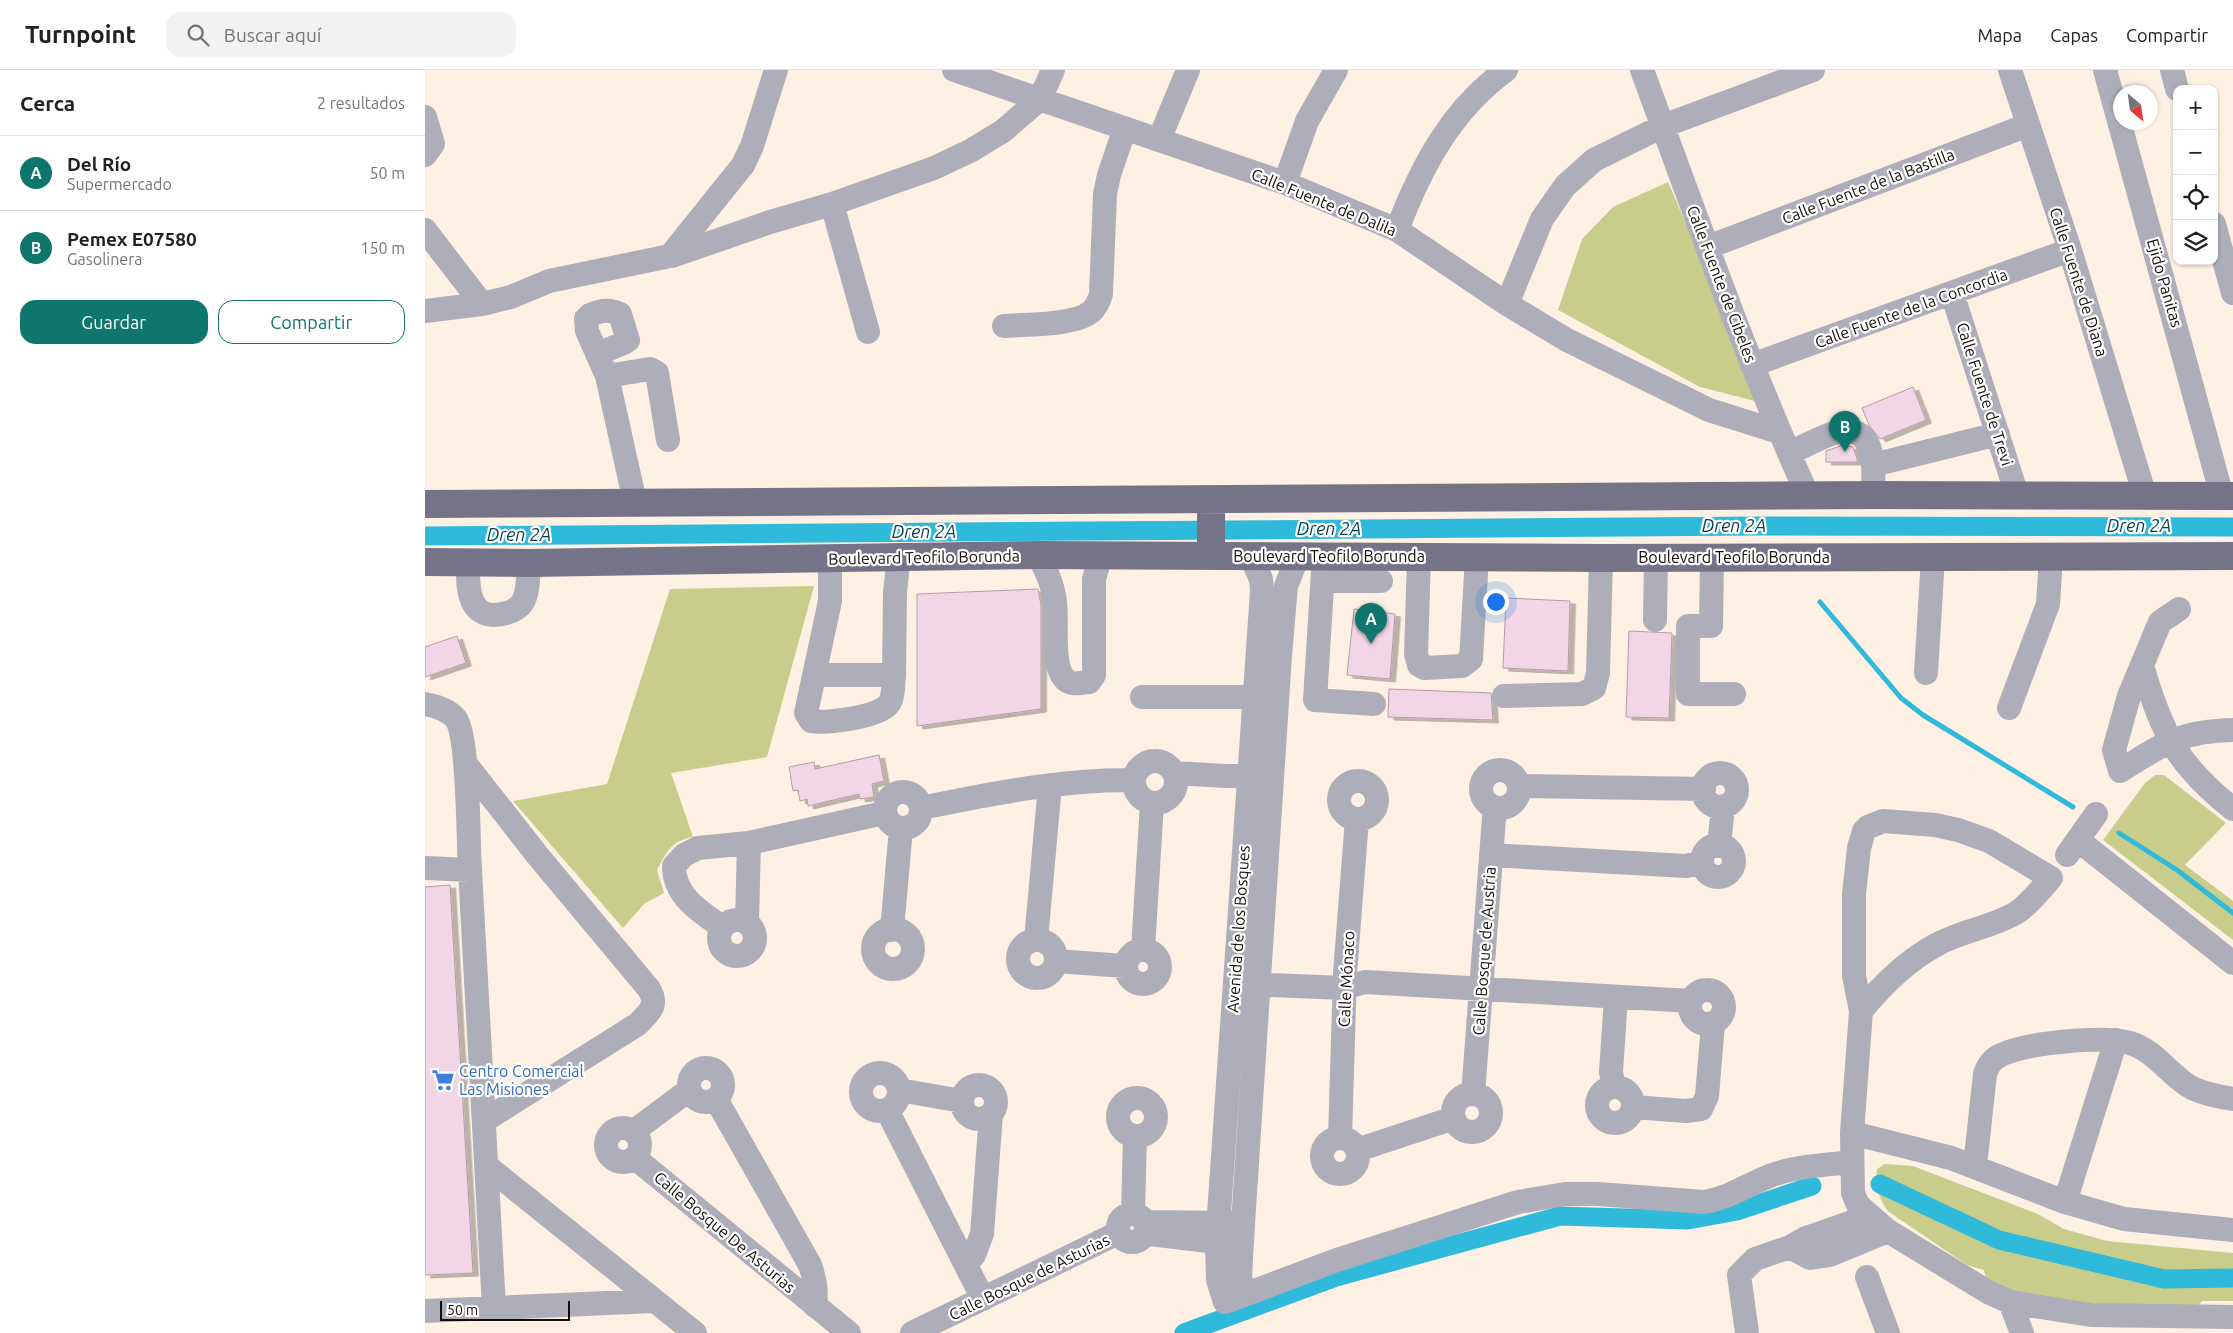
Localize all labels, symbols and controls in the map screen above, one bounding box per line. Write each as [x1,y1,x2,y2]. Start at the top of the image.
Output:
search box [166,12,516,57]
text: Turnpoint [25,21,136,48]
icon: search [184,21,212,49]
text: Buscar aquí [224,24,321,46]
text: Mapa [1977,25,2022,45]
text: Capas [2050,25,2098,45]
text: Compartir [2126,25,2208,45]
north arrow [2113,85,2158,130]
map controls [2173,85,2218,265]
button: + [2173,85,2218,130]
text: Cerca [20,91,75,115]
text: 2 resultados [317,94,405,112]
button: − [2173,130,2218,175]
street label: Calle Fuente de la Bastilla [1779,145,1957,227]
text: Del Río [67,153,131,175]
text: A [30,164,42,182]
text: 50 m [369,164,405,182]
street label: Calle Fuente de Dalila [1249,165,1399,239]
text: Supermercado [67,175,172,193]
button: locate [2173,175,2218,220]
street label: Calle Fuente de Cibeles [1684,203,1760,365]
street label: Calle Fuente de Diana [2046,205,2112,359]
button: layers [2173,220,2218,265]
text: Pemex E07580 [67,228,197,250]
street label: Ejido Panitas [2144,237,2186,329]
text: B [31,239,41,257]
text: 150 m [360,239,405,257]
text: Gasolinera [67,250,142,268]
street label: Calle Fuente de la Concordia [1812,265,2010,351]
button: Guardar [20,300,208,344]
button: Compartir [218,300,405,344]
street label: Calle Fuente de Trevi [1953,320,2017,468]
pin: B [1829,411,1861,452]
water label: Dren 2A [1702,515,1766,535]
water label: Dren 2A [2107,515,2171,535]
water label: Dren 2A [1297,518,1361,538]
water label: Dren 2A [892,521,956,541]
water label: Dren 2A [487,524,551,544]
street label: Boulevard Teofilo Borunda [828,546,1020,568]
street label: Boulevard Teofilo Borunda [1233,547,1425,565]
street label: Boulevard Teofilo Borunda [1638,548,1830,566]
your location [1483,589,1509,615]
pin: A [1355,603,1387,644]
street label: Avenida de los Bosques [1223,845,1253,1013]
street label: Calle Bosque de Austria [1469,866,1499,1036]
street label: Calle Mónaco [1334,930,1358,1028]
place label: Centro Comercial Las Misiones [459,1062,584,1098]
supermarket icon: Centro Comercial Las Misiones [430,1067,456,1093]
street label: Calle Bosque De Asturias [651,1168,799,1296]
street label: Calle Bosque de Asturias [946,1230,1112,1324]
scale bar [440,1298,570,1321]
text: 50 m [447,1302,478,1318]

